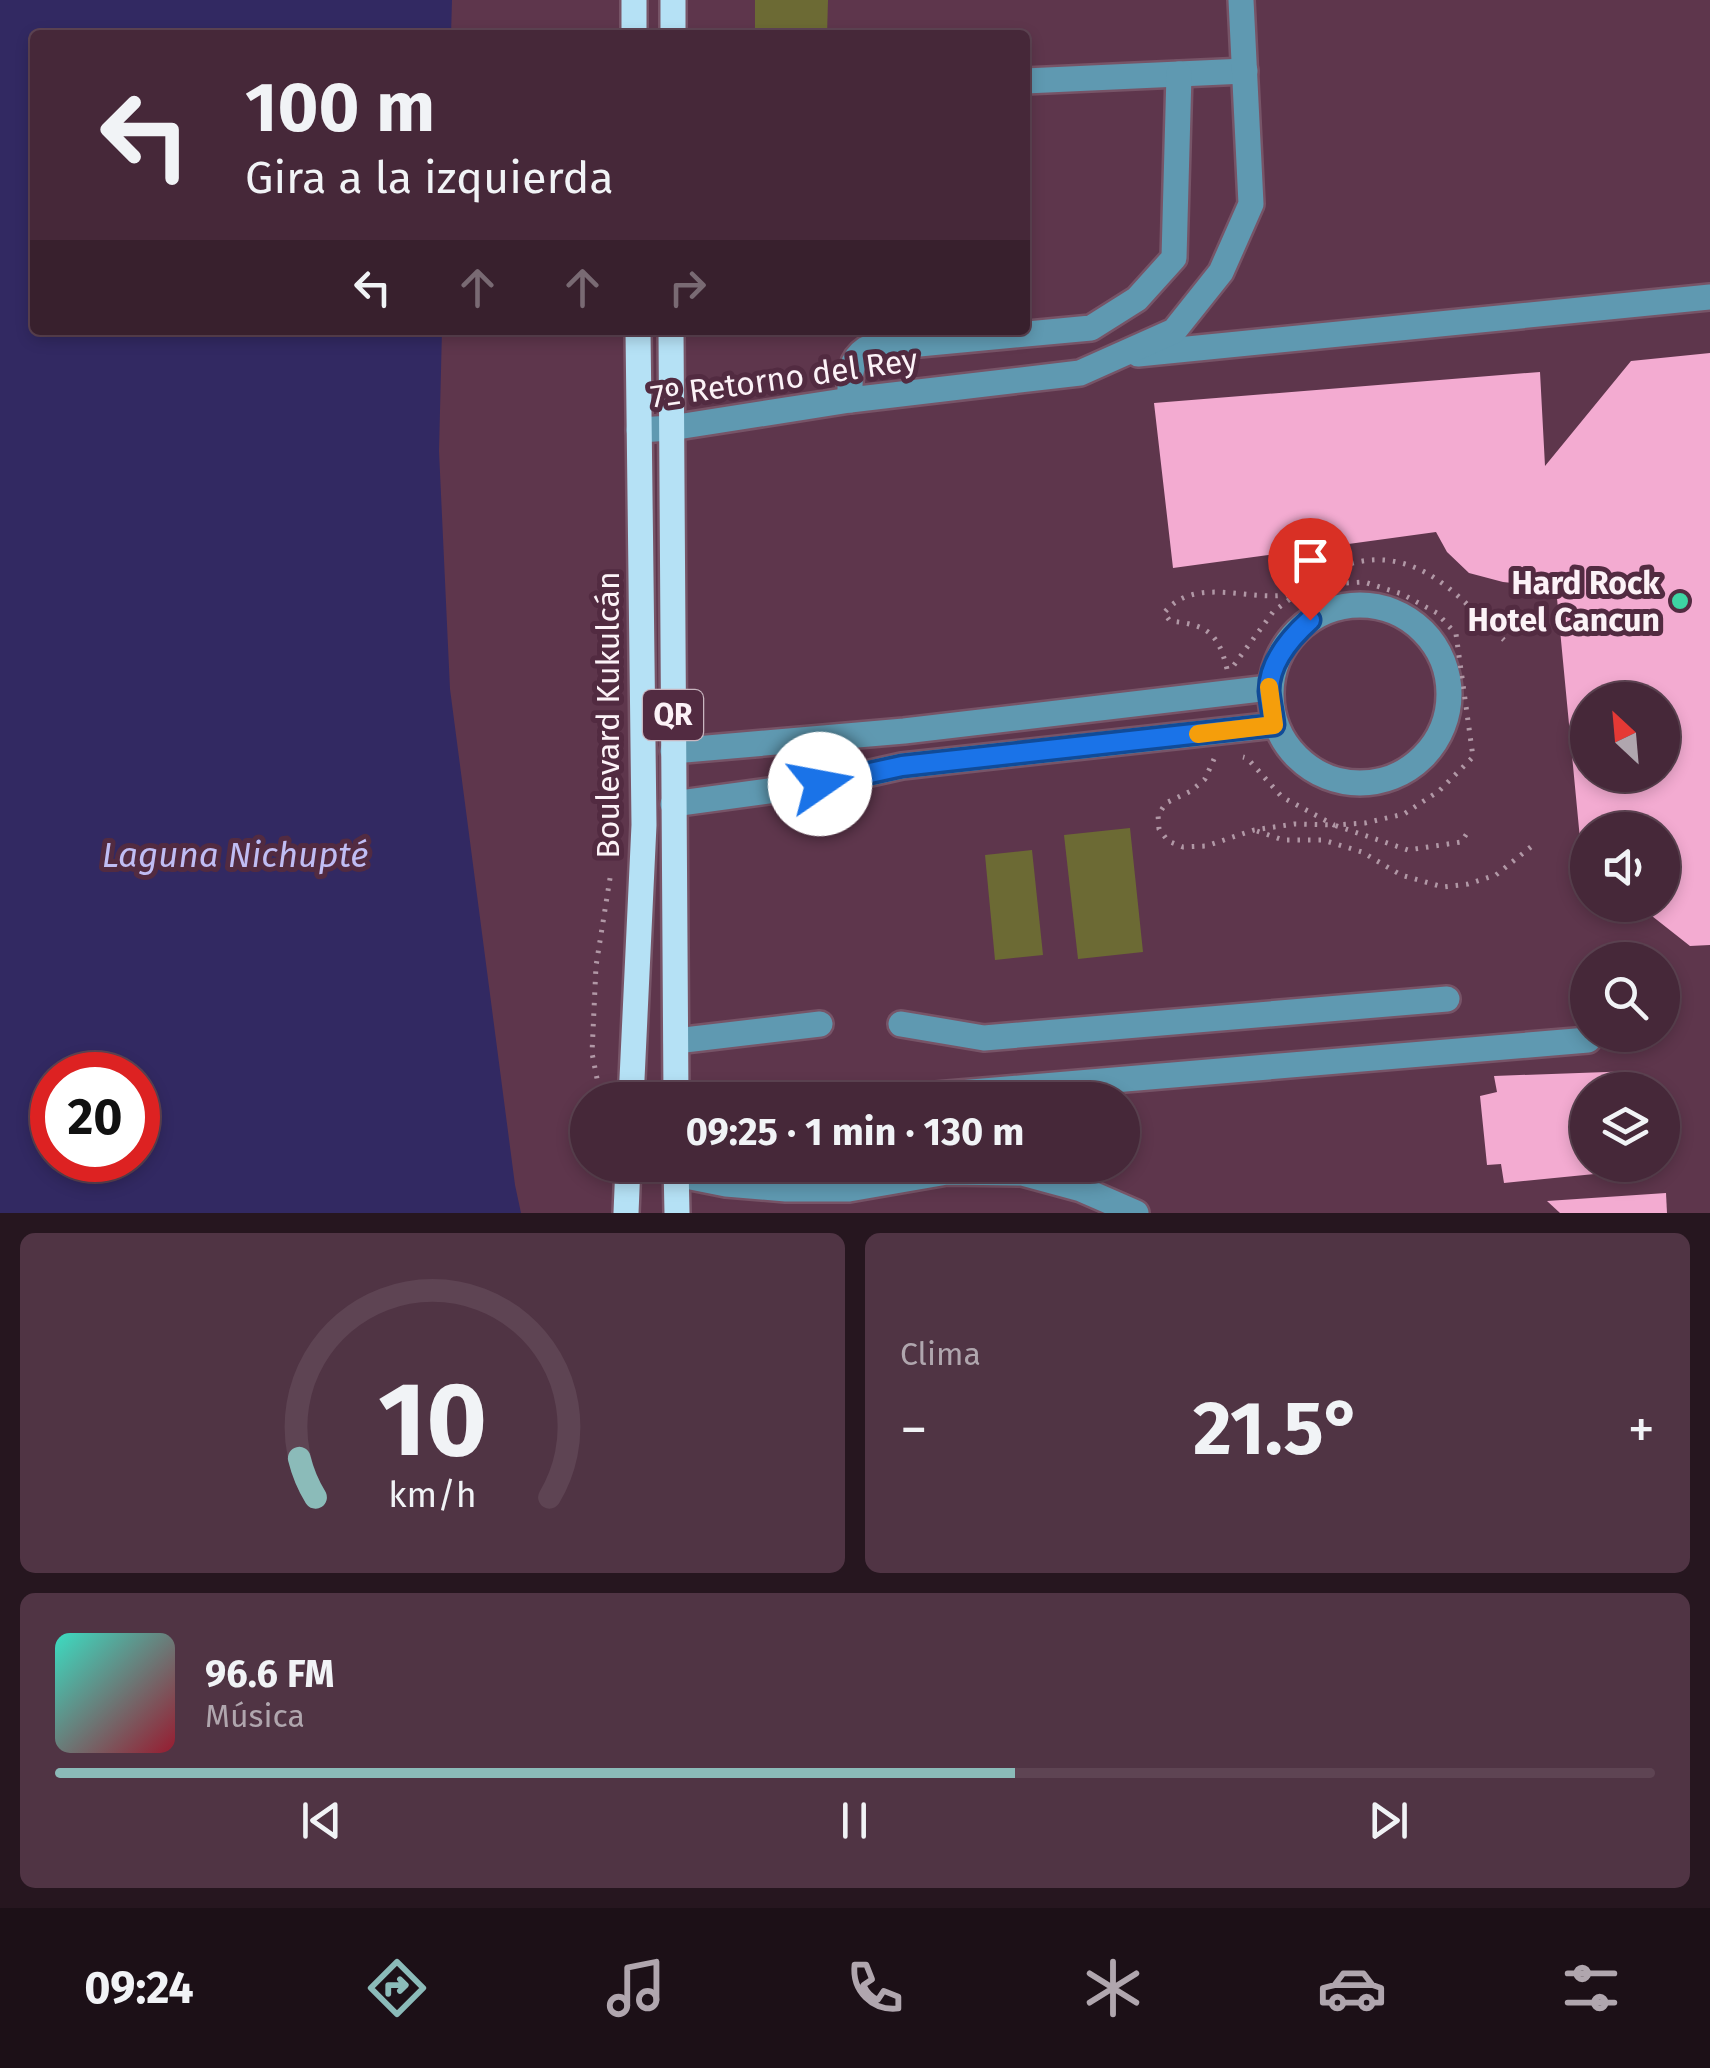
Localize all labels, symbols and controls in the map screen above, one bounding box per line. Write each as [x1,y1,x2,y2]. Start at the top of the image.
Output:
text: 100 m [245,66,435,150]
icon: left [80,70,210,200]
text: Gira a la izquierda [245,151,614,205]
icon: left [345,260,400,315]
icon: ahead [450,260,505,315]
icon: ahead [555,260,610,315]
icon: right [660,260,715,315]
street label: 7º Retorno del Rey [648,340,920,416]
pin [1268,518,1353,621]
icon: arrive [1283,533,1338,588]
place label: Hard Rock Hotel Cancun [1468,564,1660,639]
street label: Boulevard Kukulcán [589,571,627,859]
marker: Hard Rock Hotel Cancun [1669,590,1691,612]
north arrow [1570,682,1680,792]
map controls [1570,682,1680,1182]
road number: QR [643,690,703,740]
position arrow [768,732,872,836]
button: sound [1570,812,1680,922]
water label: Laguna Nichupté [102,834,368,876]
button: search [1570,942,1680,1052]
speed limit sign: 20 [30,1052,160,1182]
button: layers [1570,1072,1680,1182]
text: 09:25 · 1 min · 130 m [686,1109,1024,1155]
text: Clima [900,1335,981,1373]
text: 10 [378,1358,487,1483]
text: 21.5° [1193,1384,1362,1474]
text: − [900,1397,928,1463]
text: + [1628,1397,1655,1463]
text: km/h [388,1474,477,1516]
text: 96.6 FM [205,1651,334,1697]
text: Música [205,1697,305,1735]
icon: previous [294,1793,349,1848]
icon: pause [827,1793,882,1848]
icon: next [1361,1793,1416,1848]
icon: directions [362,1953,432,2023]
icon: music [601,1953,671,2023]
icon: phone [840,1953,910,2023]
icon: climate [1078,1953,1148,2023]
icon: car [1317,1953,1387,2023]
icon: filters [1556,1953,1626,2023]
text: 09:24 [84,1961,194,2015]

